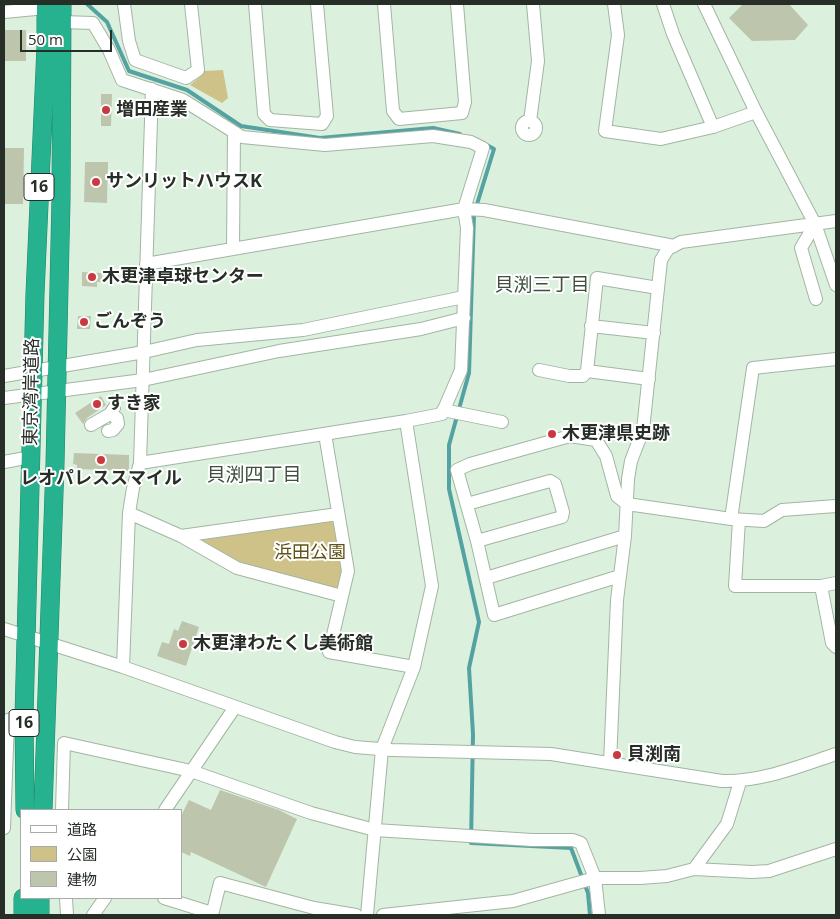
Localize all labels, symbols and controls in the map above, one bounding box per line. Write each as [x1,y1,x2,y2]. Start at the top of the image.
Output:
scale bar [22,20,115,52]
text: 50 m [28,29,63,49]
place label: 増田産業 [116,99,188,121]
marker: 増田産業 [100,104,112,116]
place label: サンリットハウスK [106,171,262,193]
road number: 16 [24,173,54,200]
marker: サンリットハウスK [90,176,102,188]
place label: 木更津卓球センター [102,266,264,288]
marker: 木更津卓球センター [86,271,98,283]
district label: 貝渕三丁目 [495,275,589,297]
place label: ごんぞう [94,311,166,333]
marker: ごんぞう [78,316,90,328]
street label: 東京湾岸道路 [20,338,44,446]
place label: すき家 [107,393,161,415]
marker: すき家 [91,398,103,410]
place label: 木更津県史跡 [562,423,670,445]
marker: 木更津県史跡 [546,428,558,440]
marker: レオパレススマイル [95,454,107,466]
district label: 貝渕四丁目 [207,465,301,487]
place label: レオパレススマイル [20,468,182,490]
park label: 浜田公園 [274,542,346,564]
place label: 木更津わたくし美術館 [193,633,373,655]
marker: 木更津わたくし美術館 [177,638,189,650]
road number: 16 [9,710,39,736]
place label: 貝渕南 [627,744,681,766]
marker: 貝渕南 [611,749,623,761]
legend [20,809,182,899]
text: 道路 [67,819,97,839]
text: 公園 [67,844,97,864]
text: 建物 [67,869,97,889]

